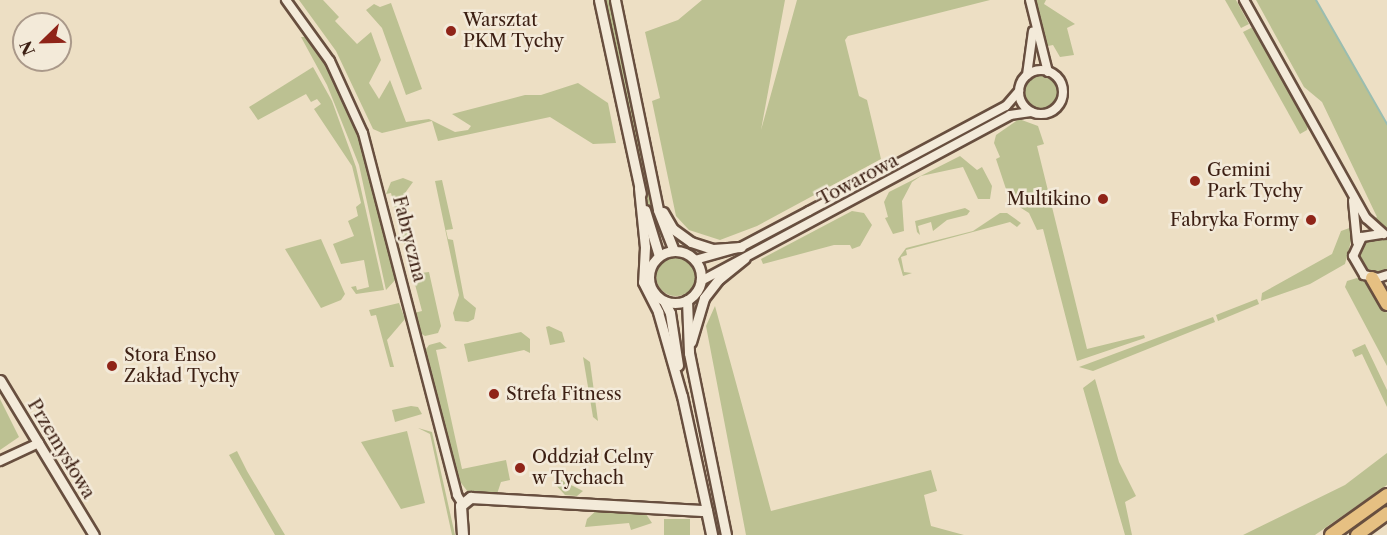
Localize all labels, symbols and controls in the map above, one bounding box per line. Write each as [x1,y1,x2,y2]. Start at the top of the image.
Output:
place label: Warsztat PKM Tychy [463,10,564,52]
north arrow [12,12,72,72]
marker: Warsztat PKM Tychy [444,24,458,38]
text: N [15,38,39,59]
street label: Towarowa [814,150,902,210]
place label: Gemini Park Tychy [1207,160,1304,202]
marker: Gemini Park Tychy [1188,174,1202,188]
place label: Multikino [1007,188,1091,210]
marker: Multikino [1096,192,1110,206]
street label: Fabryczna [388,194,430,284]
place label: Fabryka Formy [1170,209,1299,231]
marker: Fabryka Formy [1304,213,1318,227]
place label: Stora Enso Zakład Tychy [124,345,240,388]
marker: Stora Enso Zakład Tychy [105,359,119,373]
place label: Strefa Fitness [506,383,622,405]
marker: Strefa Fitness [487,387,501,401]
street label: Przemysłowa [23,395,99,503]
place label: Oddział Celny w Tychach [532,447,654,490]
marker: Oddział Celny w Tychach [513,461,527,475]

